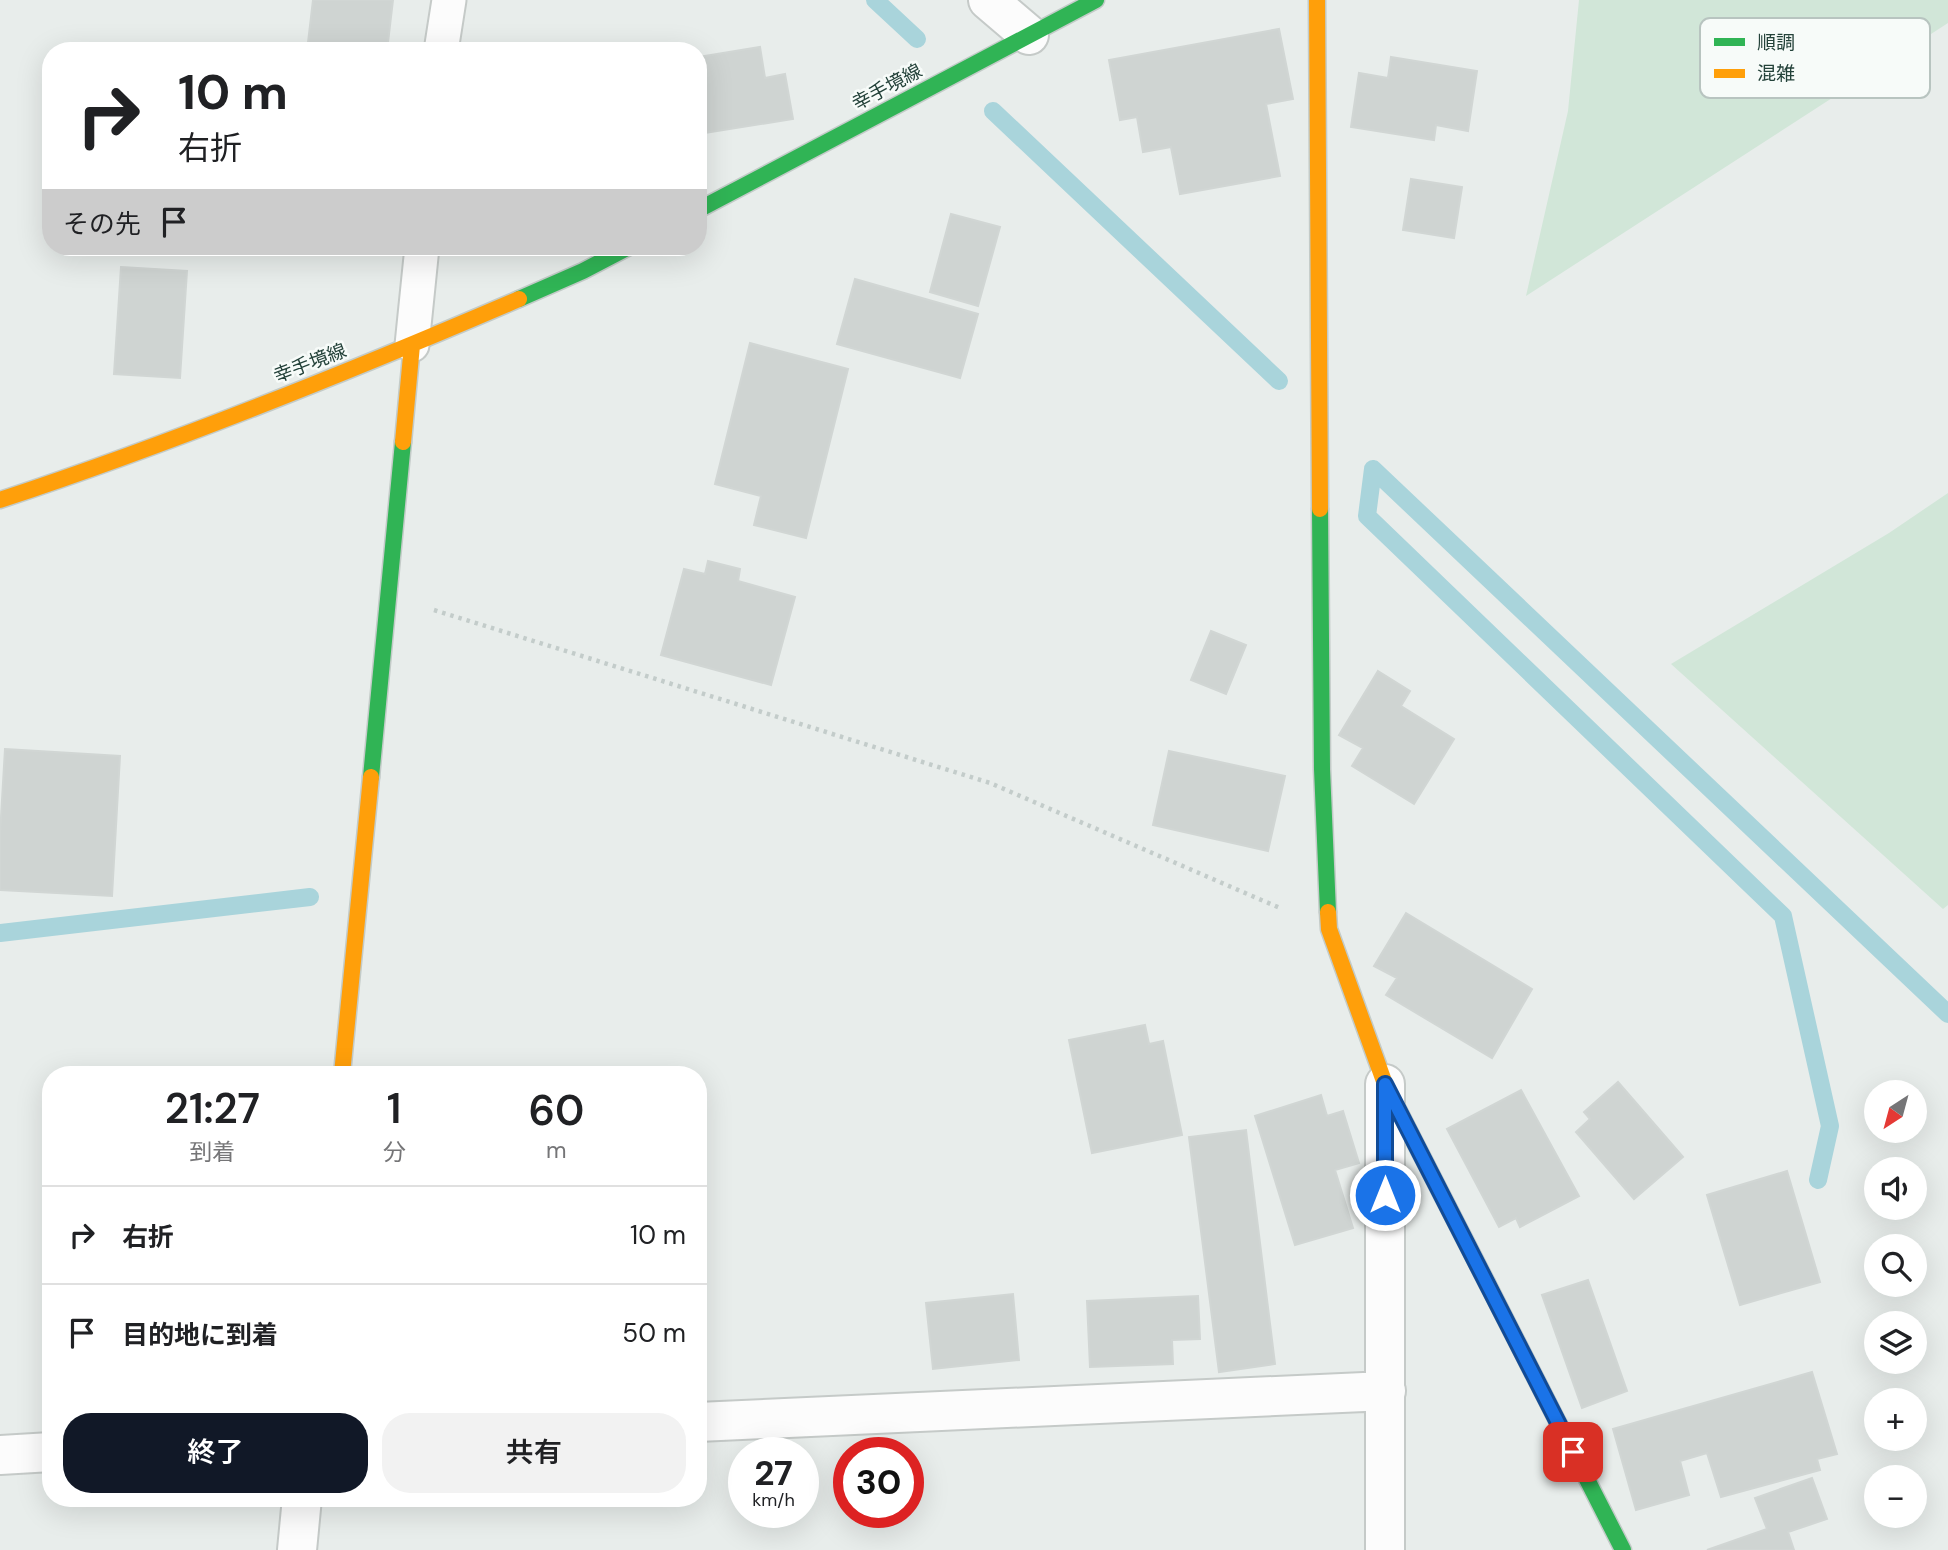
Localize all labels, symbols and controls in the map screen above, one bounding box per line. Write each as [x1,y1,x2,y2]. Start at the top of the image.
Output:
legend [1700,18,1930,98]
text: 順調 [1757,30,1795,55]
street label: 幸手境線 [848,58,926,116]
text: 10 m [178,60,288,124]
text: 混雑 [1757,61,1795,86]
icon: right [63,70,154,161]
text: 右折 [178,127,242,169]
icon: arrive [155,203,193,241]
text: その先 [63,207,141,241]
street label: 幸手境線 [270,338,350,388]
north arrow [1864,1080,1927,1143]
map controls [1864,1080,1927,1528]
text: 21:27 [165,1081,260,1136]
text: 1 [387,1081,401,1136]
text: 60 [528,1083,584,1138]
text: m [546,1135,567,1165]
text: 到着 [189,1137,235,1167]
text: 分 [383,1137,406,1167]
button: sound [1864,1157,1927,1220]
position arrow [1348,1158,1422,1232]
icon: right [63,1216,101,1254]
text: 10 m [630,1218,686,1252]
text: 右折 [122,1220,174,1254]
button: search [1864,1234,1927,1297]
button: layers [1864,1311,1927,1374]
icon: arrive [63,1314,101,1352]
text: 50 m [622,1316,686,1350]
text: 目的地に到着 [122,1318,278,1352]
button: + [1864,1388,1927,1451]
button: 終了 [63,1413,368,1493]
button: 共有 [382,1413,686,1493]
pin [1543,1422,1603,1482]
icon: arrive [1554,1433,1592,1471]
speed limit sign: 30 [833,1437,924,1528]
text: 27 [754,1450,793,1496]
button: − [1864,1465,1927,1528]
text: km/h [752,1488,795,1512]

